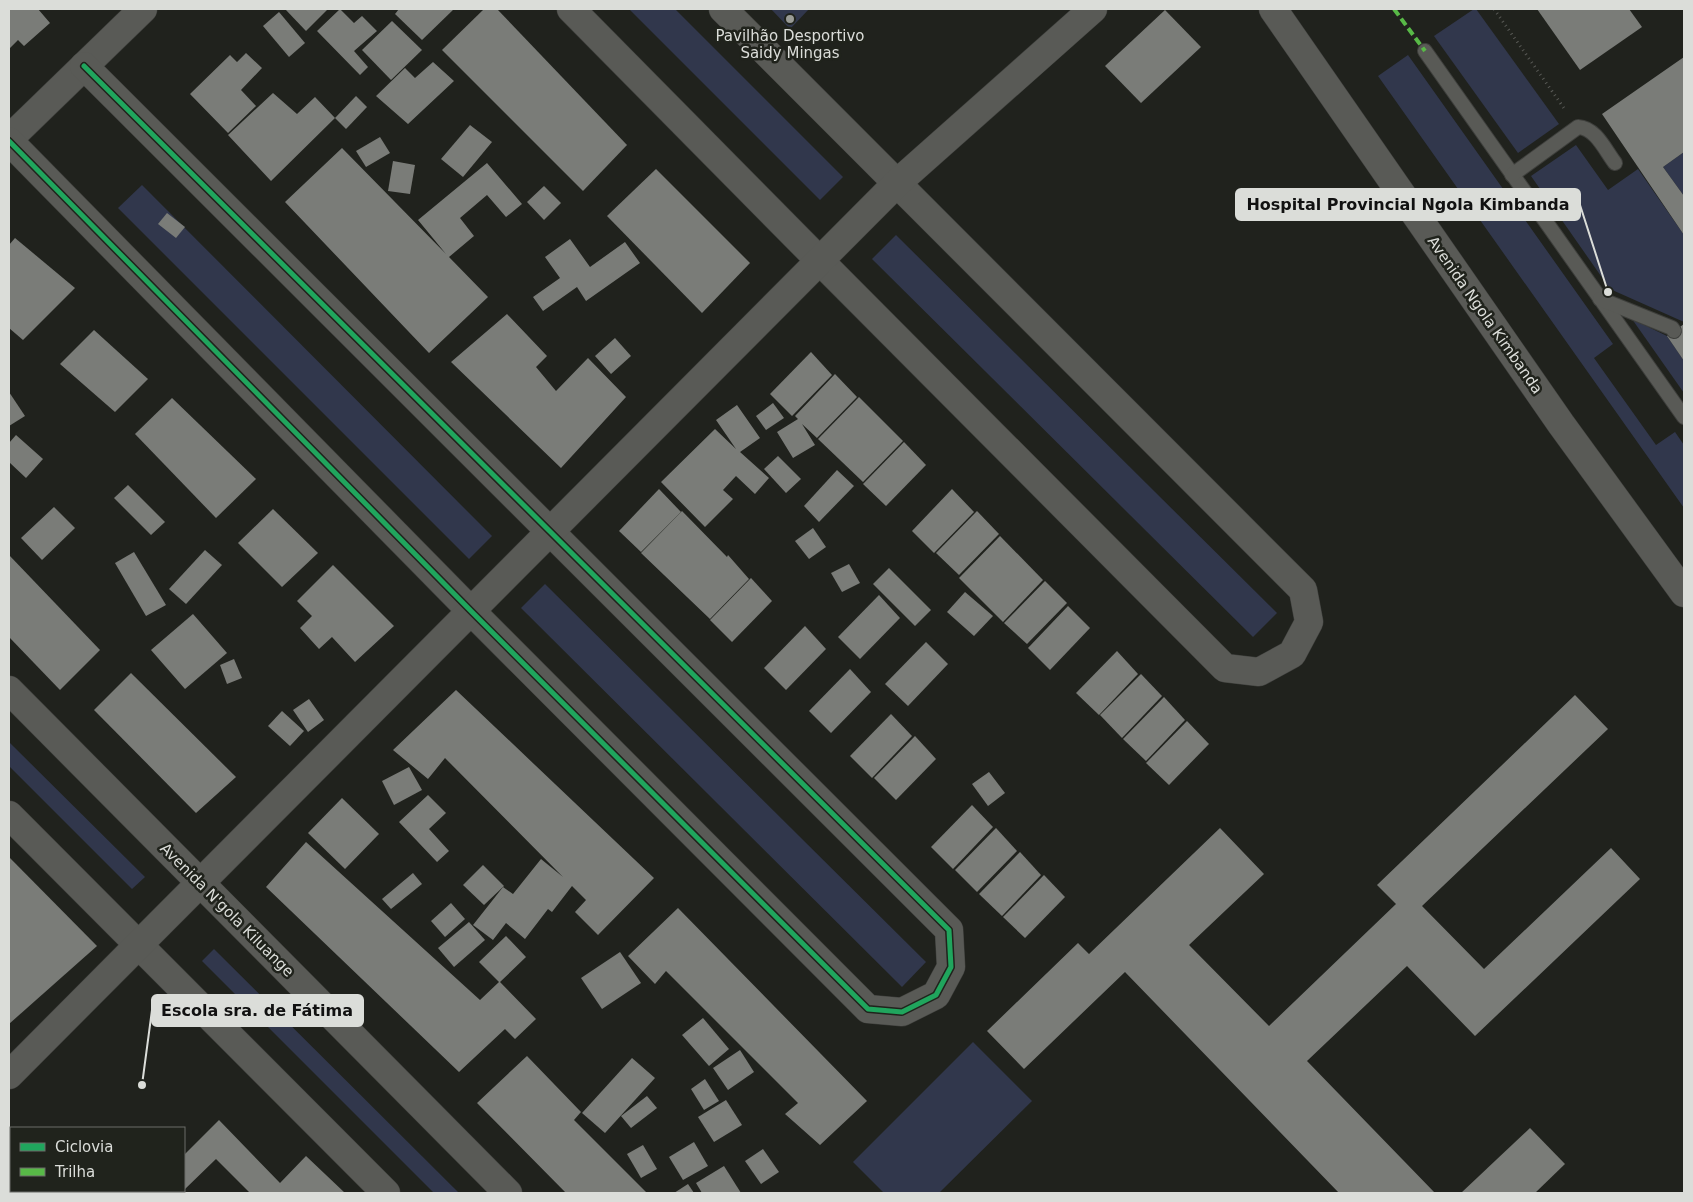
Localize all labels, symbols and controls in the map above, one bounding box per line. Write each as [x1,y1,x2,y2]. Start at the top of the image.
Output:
marker: Pavilhão Desportivo Saidy Mingas [784,13,796,25]
place label: Pavilhão Desportivo Saidy Mingas [716,27,864,62]
callout: Hospital Provincial Ngola Kimbanda [1236,189,1580,220]
text: Hospital Provincial Ngola Kimbanda [1246,195,1570,214]
street label: Avenida Ngola Kimbanda [1424,233,1546,397]
street label: Avenida N'gola Kiluange [156,839,298,981]
callout: Escola sra. de Fátima [152,995,363,1026]
text: Escola sra. de Fátima [161,1001,353,1020]
legend [10,1127,185,1192]
text: Ciclovia [55,1138,113,1156]
text: Trilha [54,1163,95,1181]

